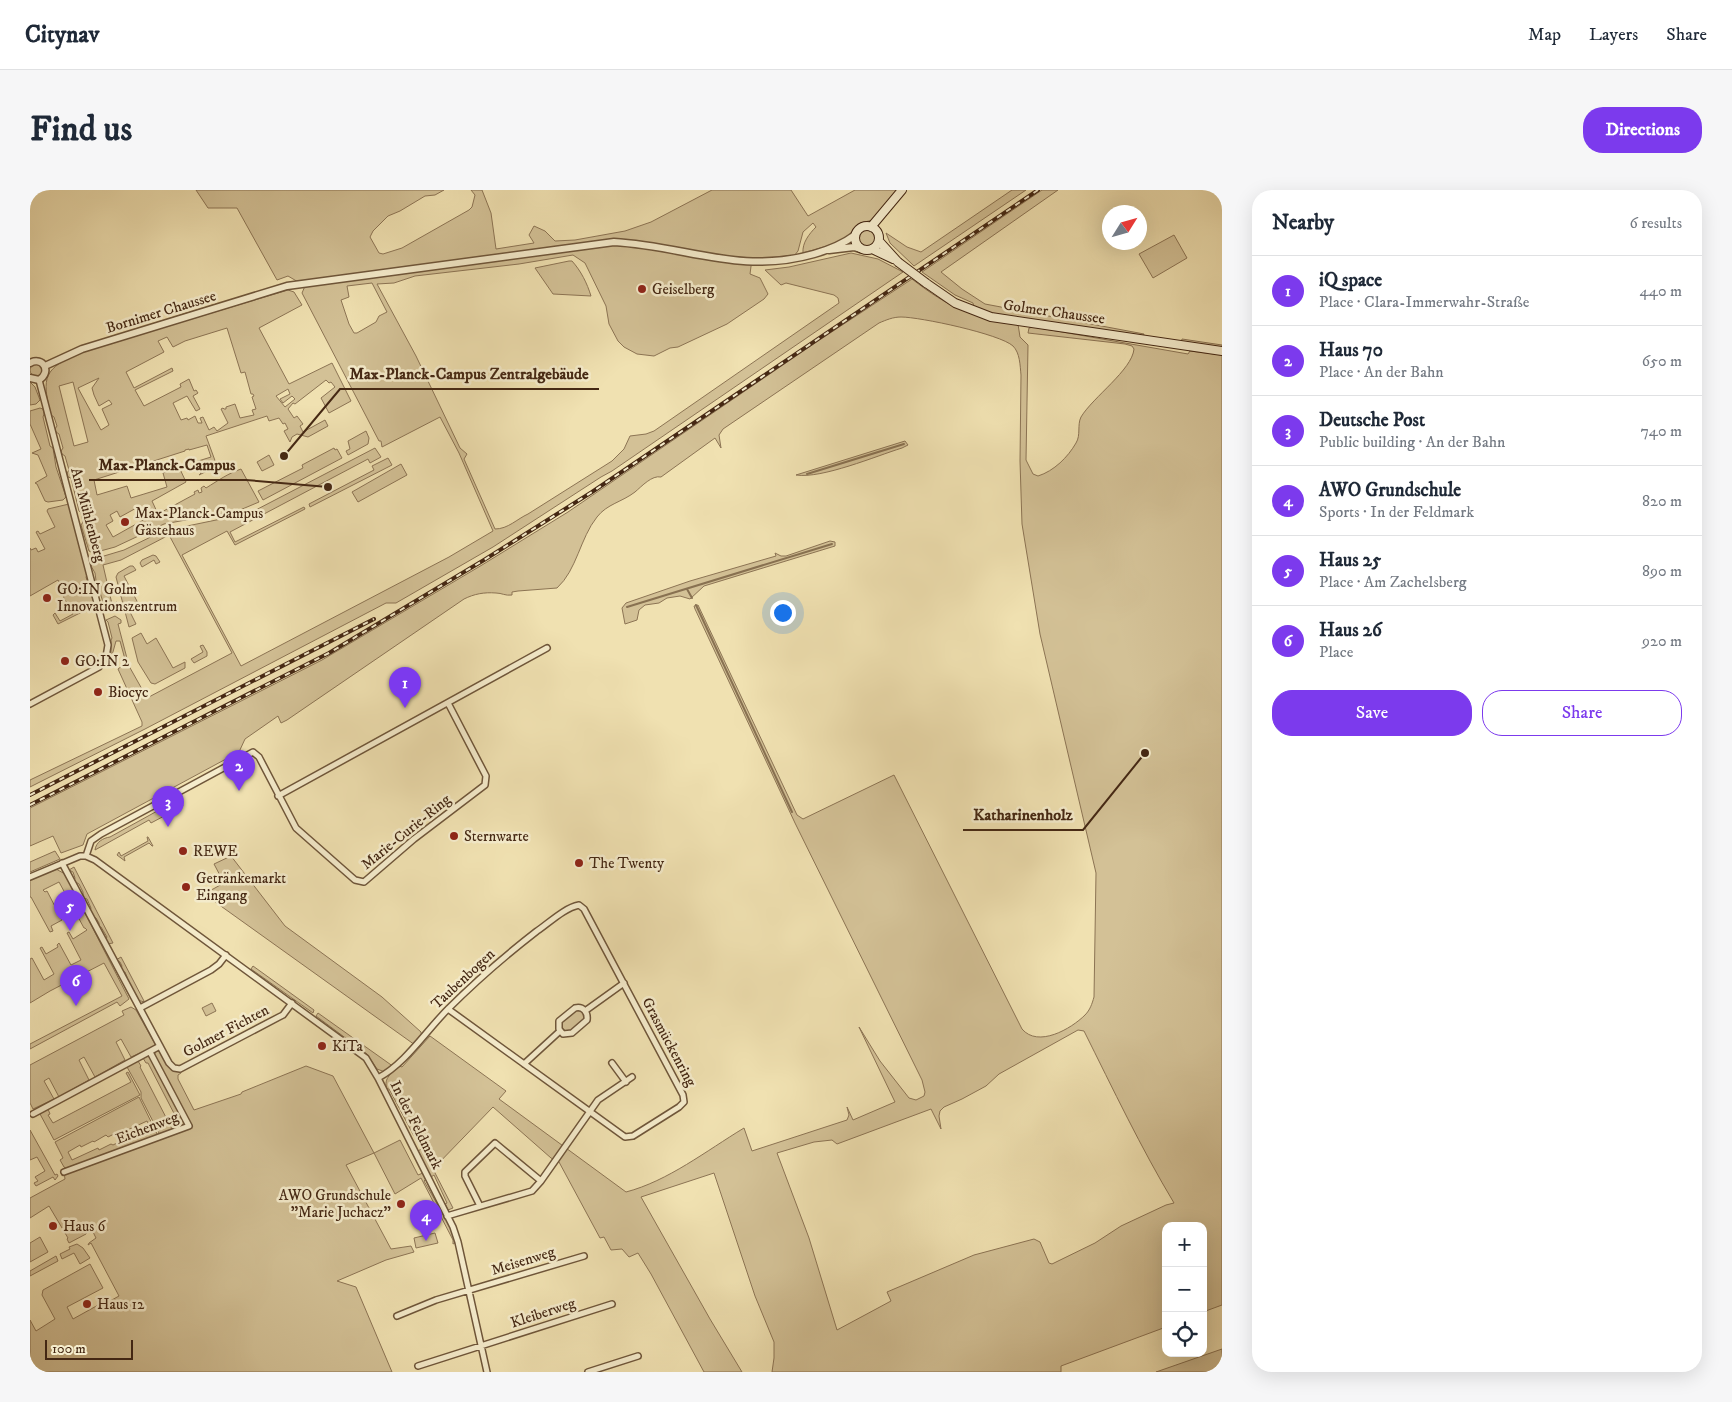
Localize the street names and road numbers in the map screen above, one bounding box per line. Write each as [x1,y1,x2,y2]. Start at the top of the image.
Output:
street label: Bornimer Chaussee [104,286,218,338]
street label: Golmer Chaussee [1002,295,1106,329]
street label: Am Mühlenberg [66,466,110,565]
street label: Marie-Curie-Ring [357,790,455,874]
street label: Taubenbogen [427,945,499,1013]
street label: Grasmückenring [638,994,701,1090]
street label: Golmer Fichten [180,1000,272,1062]
street label: In der Feldmark [385,1077,447,1173]
street label: Eichenweg [113,1107,182,1149]
street label: Meisenweg [489,1242,558,1280]
street label: Kleiberweg [508,1293,579,1332]

